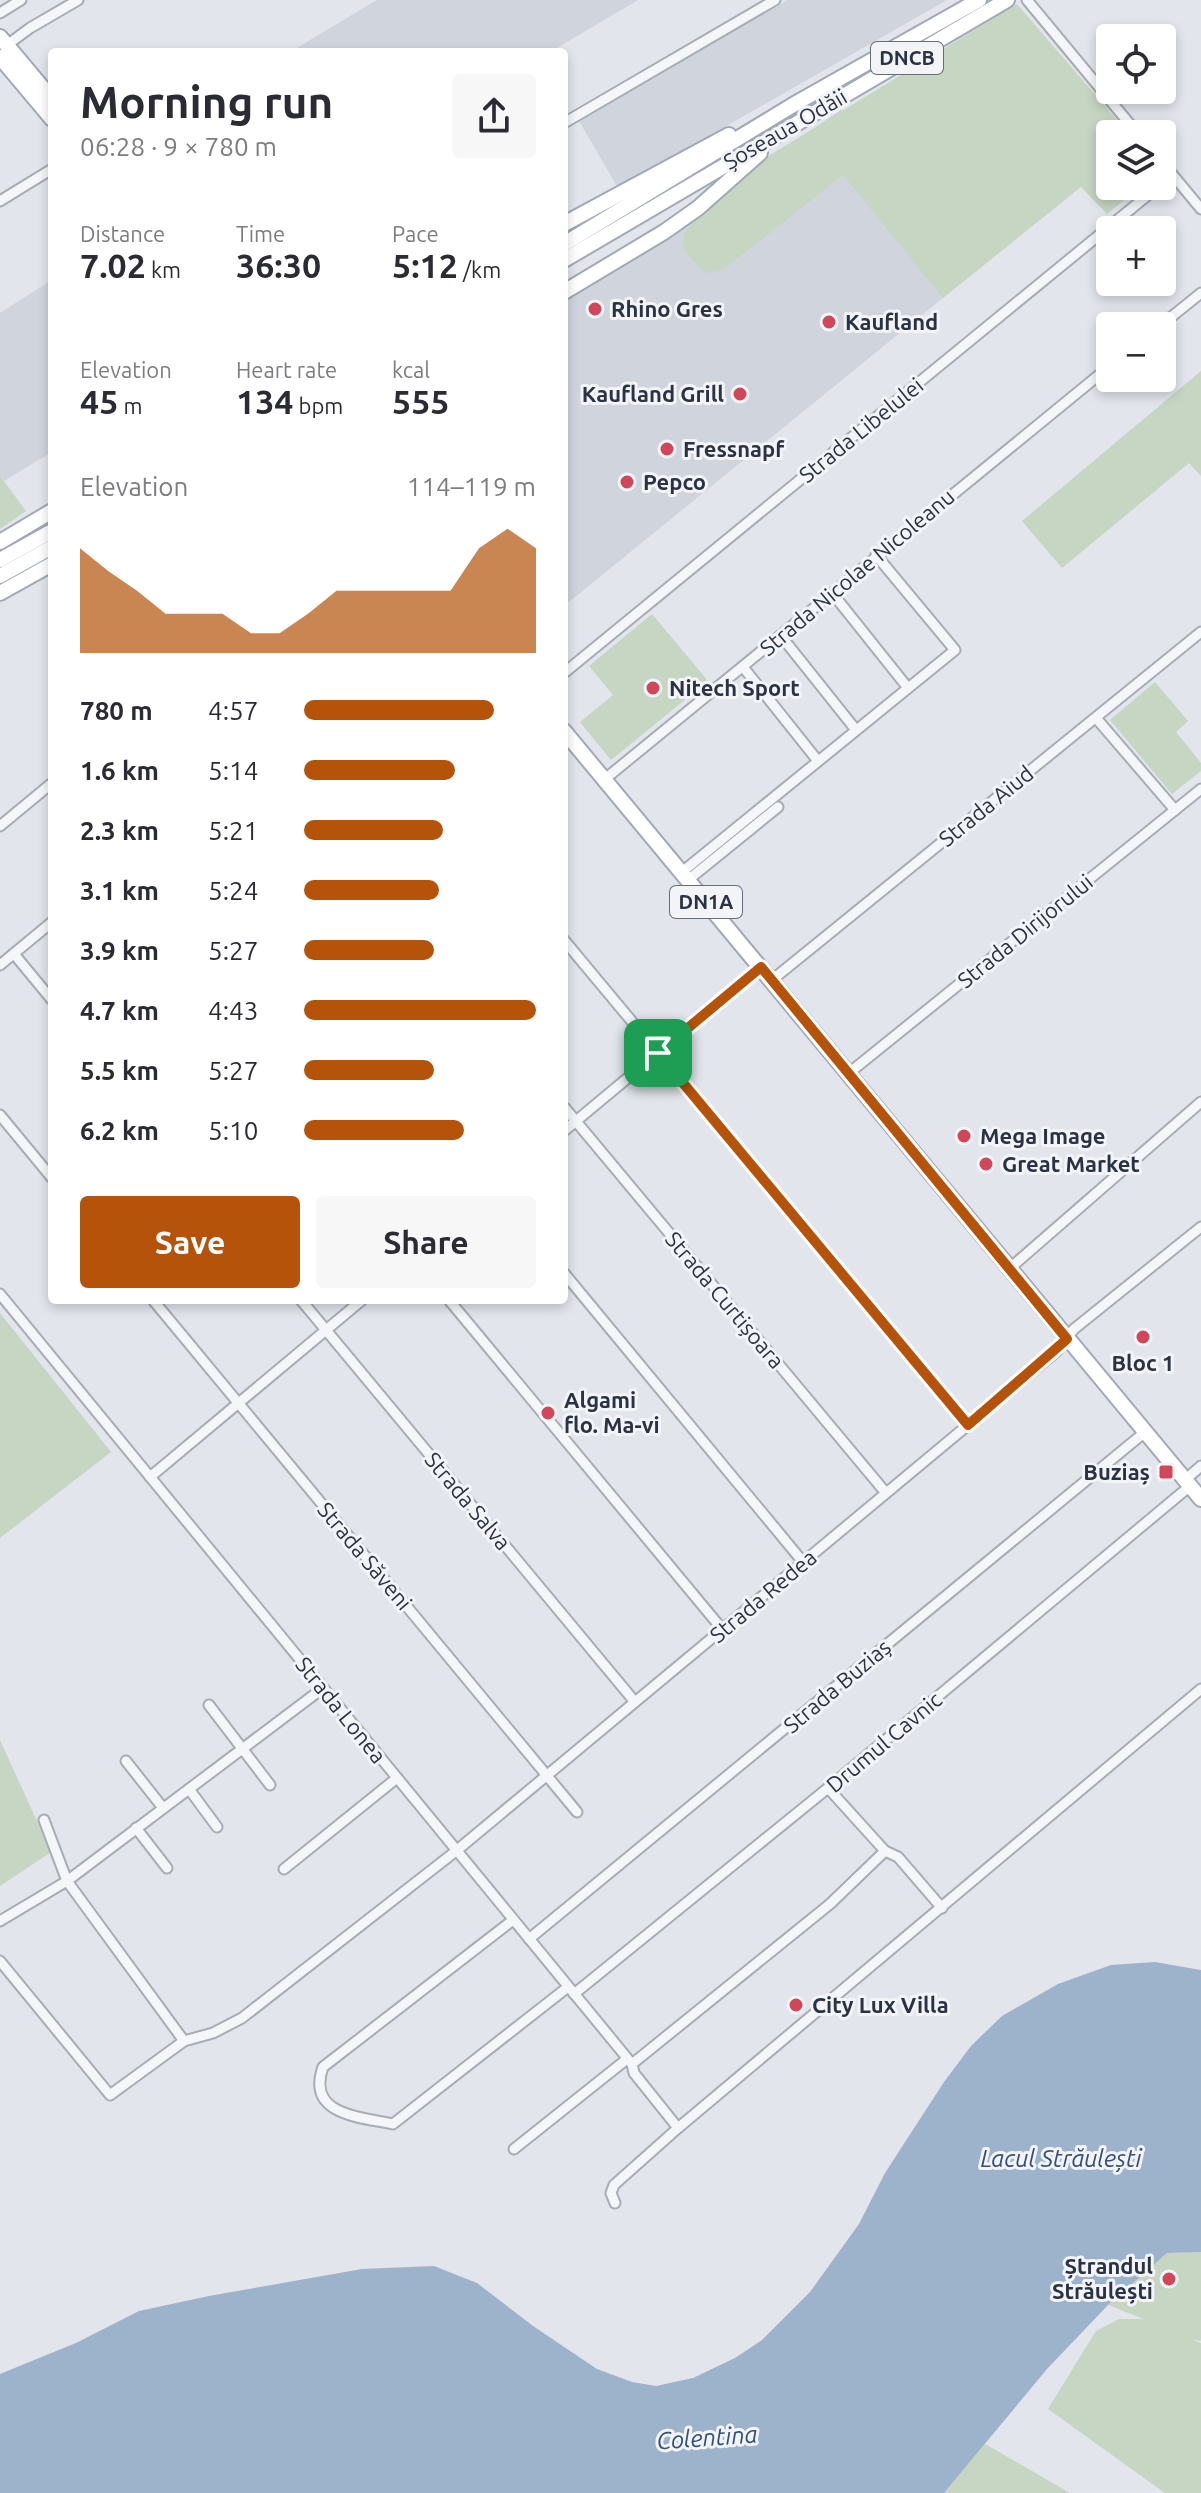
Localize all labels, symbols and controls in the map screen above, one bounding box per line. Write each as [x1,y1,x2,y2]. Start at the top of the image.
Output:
map controls [1096,24,1176,392]
button: locate [1096,24,1176,104]
road number: DNCB [871,42,943,74]
button: share [452,74,536,158]
text: Morning run [80,77,333,126]
street label: Șoseaua Odăii [719,83,851,174]
button: layers [1096,120,1176,200]
text: 06:28 · 9 × 780 m [80,132,277,161]
button: + [1096,216,1176,296]
text: Distance [80,221,165,246]
text: Time [236,221,285,246]
text: Pace [392,221,439,246]
text: 7.02 [80,246,146,284]
text: 36:30 [236,246,321,284]
text: 5:12 [392,246,458,284]
text: km [146,257,181,282]
text: /km [458,257,501,282]
place label: Rhino Gres [611,296,723,321]
marker: Rhino Gres [586,300,604,318]
place label: Kaufland [845,309,938,334]
button: − [1096,312,1176,392]
marker: Kaufland [820,313,838,331]
text: Elevation [80,357,172,382]
text: Heart rate [236,357,337,382]
text: kcal [392,357,430,382]
street label: Strada Libelulei [794,372,928,487]
place label: Kaufland Grill [582,381,724,406]
text: 45 [80,382,118,420]
text: 134 [236,382,294,420]
text: 555 [392,382,450,420]
marker: Kaufland Grill [731,385,749,403]
text: m [118,393,142,418]
text: bpm [294,393,343,418]
place label: Fressnapf [683,436,785,461]
marker: Fressnapf [658,440,676,458]
place label: Pepco [643,469,706,494]
text: Elevation [80,472,188,501]
text: 114–119 m [407,472,536,501]
marker: Pepco [618,473,636,491]
street label: Strada Nicolae Nicoleanu [754,483,959,660]
place label: Nitech Sport [669,675,800,700]
marker: Nitech Sport [644,679,662,697]
text: 780 m [80,696,153,725]
text: 4:57 [208,696,258,725]
text: 1.6 km [80,756,159,785]
text: 5:14 [208,756,258,785]
street label: Strada Aiud [933,760,1038,851]
text: 2.3 km [80,816,159,845]
text: 5:21 [208,816,258,845]
street label: Strada Dirijorului [952,869,1097,993]
text: 3.1 km [80,876,159,905]
text: 5:24 [208,876,258,905]
road number: DN1A [670,886,742,918]
text: 3.9 km [80,936,159,965]
text: 5:27 [208,936,258,965]
text: 4.7 km [80,996,159,1025]
text: 4:43 [208,996,258,1025]
pin [624,1019,692,1087]
icon: arrive [636,1031,680,1075]
text: 5.5 km [80,1056,159,1085]
text: 5:27 [208,1056,258,1085]
text: 6.2 km [80,1116,159,1145]
text: 5:10 [208,1116,258,1145]
place label: Mega Image [980,1123,1106,1148]
marker: Mega Image [955,1127,973,1145]
place label: Great Market [1002,1151,1140,1176]
marker: Great Market [977,1155,995,1173]
button: Save [80,1196,300,1288]
button: Share [316,1196,536,1288]
street label: Strada Curtișoara [661,1226,790,1373]
marker: Bloc 1 [1134,1328,1152,1346]
place label: Bloc 1 [1112,1350,1174,1375]
place label: Algami flo. Ma-vi [564,1387,660,1437]
marker: Algami flo. Ma-vi [539,1404,557,1422]
street label: Strada Salva [420,1447,516,1555]
place label: Buziaș [1083,1459,1150,1485]
marker: Buziaș [1157,1463,1175,1481]
street label: Strada Săveni [313,1497,418,1615]
street label: Strada Redea [704,1544,821,1647]
street label: Strada Buziaș [778,1634,895,1738]
street label: Strada Lonea [291,1652,392,1768]
street label: Drumul Cavnic [821,1686,946,1797]
place label: City Lux Villa [812,1992,949,2017]
marker: City Lux Villa [787,1996,805,2014]
water label: Lacul Străulești [981,2145,1142,2172]
place label: Ștrandul Străulești [1052,2253,1153,2304]
marker: Ștrandul Străulești [1160,2270,1178,2288]
water label: Colentina [656,2421,758,2454]

